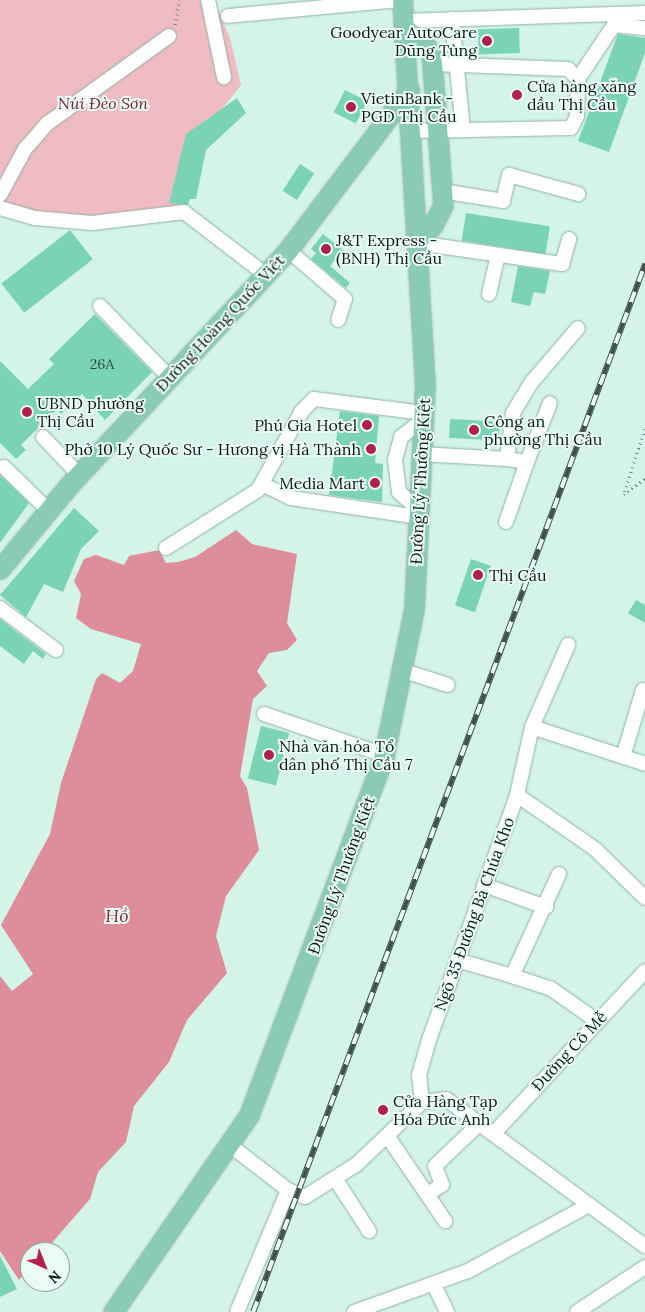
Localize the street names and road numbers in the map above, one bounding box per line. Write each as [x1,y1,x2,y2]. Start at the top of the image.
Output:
street label: Đường Hoàng Quốc Việt [152,251,288,395]
street label: Đường Lý Thường Kiệt [406,397,434,565]
street label: Đường Lý Thường Kiệt [303,793,379,957]
street label: Ngõ 35 Đường Bà Chúa Kho [430,814,518,1014]
street label: Đường Cô Mễ [527,1007,611,1095]

